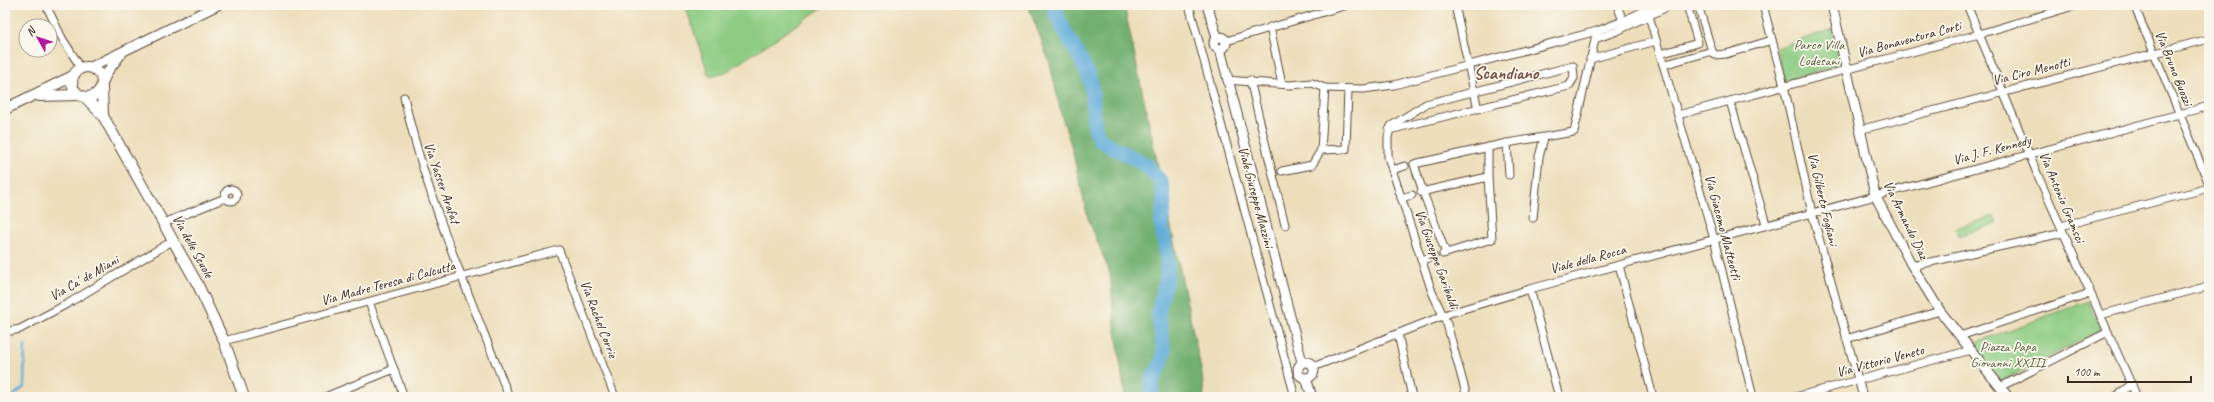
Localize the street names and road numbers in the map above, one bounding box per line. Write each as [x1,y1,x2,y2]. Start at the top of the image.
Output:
street label: Via Bonaventura Corti [1855,16,1965,61]
street label: Via Bruno Buozzi [2151,28,2198,110]
street label: Via Ciro Menotti [1991,53,2074,89]
street label: Via J. F. Kennedy [1951,131,2034,169]
street label: Via Yasser Arafat [420,140,465,228]
street label: Viale Giuseppe Mazzini [1234,145,1278,252]
street label: Via Antonio Gramsci [2035,149,2090,247]
street label: Via Gilberto Fogliani [1804,151,1842,249]
street label: Via Giacomo Matteotti [1701,173,1746,284]
street label: Via Armando Diaz [1880,178,1933,264]
street label: Via Giuseppe Garibaldi [1411,207,1464,313]
street label: Via delle Scuole [169,211,218,282]
street label: Viale della Rocca [1548,241,1629,277]
street label: Via Ca' de Miani [46,250,124,305]
street label: Via Madre Teresa di Calcutta [319,257,458,309]
street label: Via Rachel Corrie [576,278,622,361]
street label: Via Vittorio Veneto [1835,341,1926,381]

